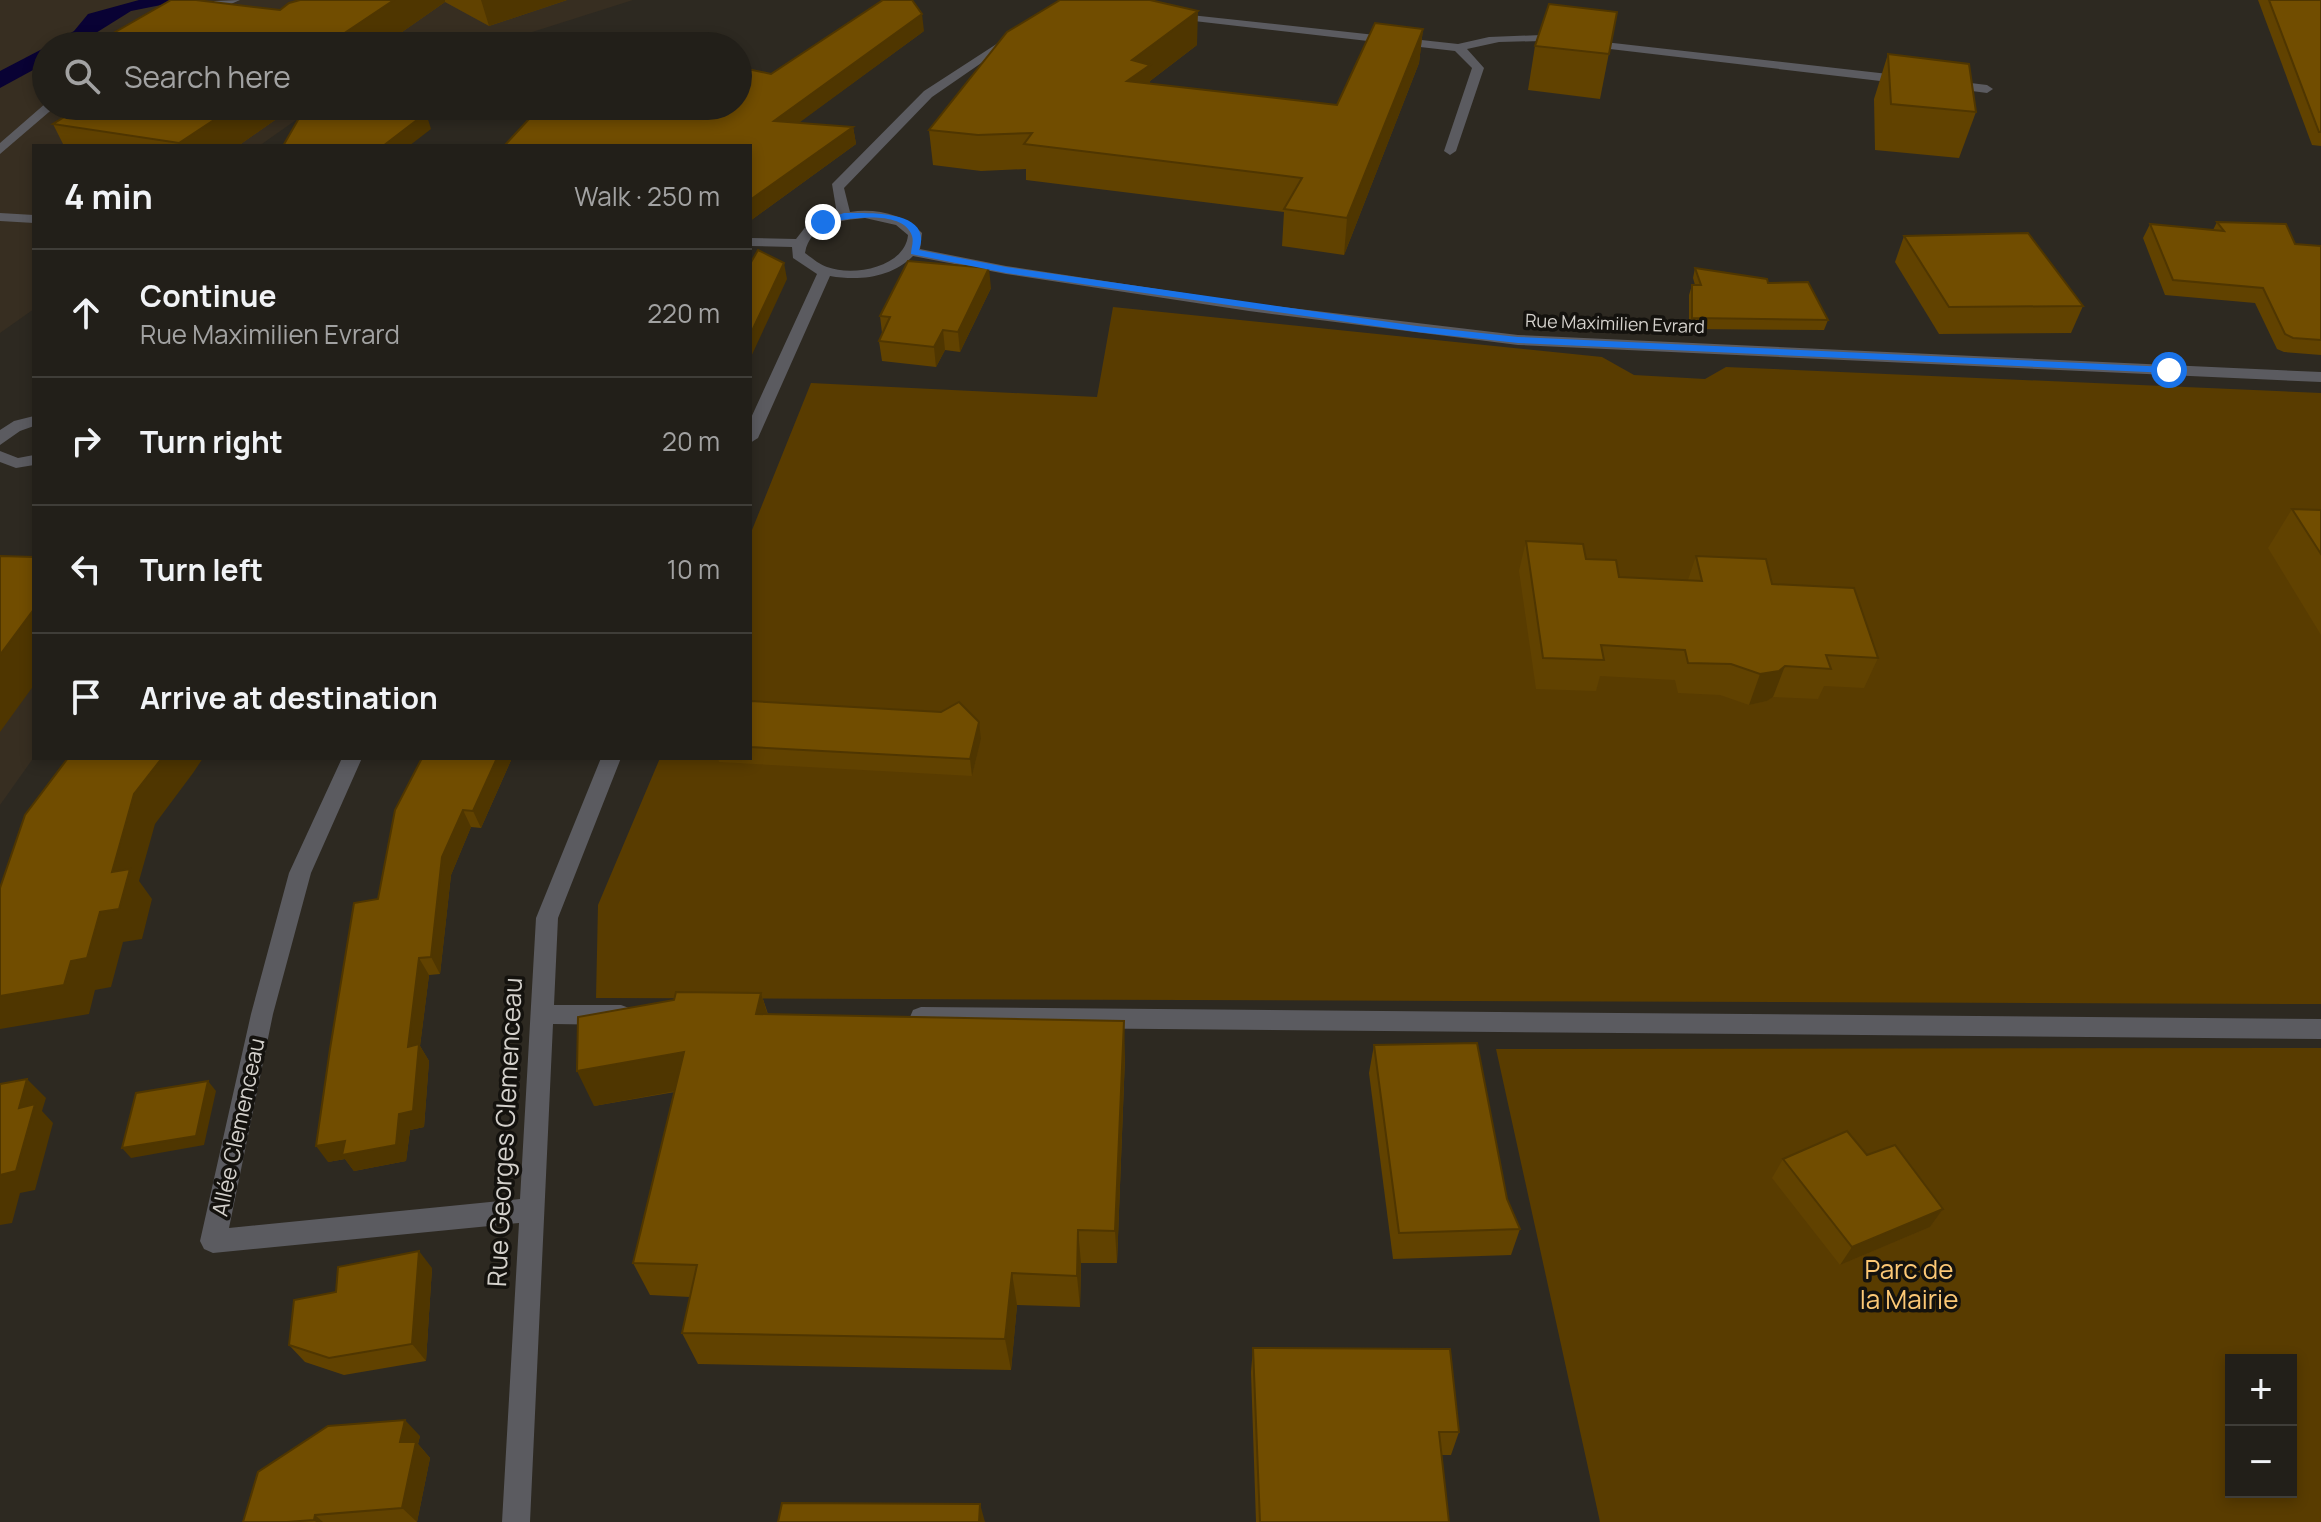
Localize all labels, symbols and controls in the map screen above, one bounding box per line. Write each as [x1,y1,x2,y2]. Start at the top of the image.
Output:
search box [32,32,752,120]
icon: search [60,54,104,98]
text: Search here [124,56,291,97]
text: 4 min [64,173,153,219]
text: Walk · 250 m [574,178,720,214]
route end [805,204,841,240]
text: Continue [140,275,276,316]
icon: ahead [64,291,108,335]
text: 220 m [647,295,720,331]
street label: Rue Maximilien Evrard [1525,308,1705,338]
text: Rue Maximilien Evrard [140,316,400,352]
route start [2151,352,2187,388]
icon: right [64,419,108,463]
text: Turn right [140,421,283,462]
text: 20 m [662,423,720,459]
icon: left [64,547,108,591]
text: Turn left [140,549,263,590]
text: 10 m [667,551,720,587]
icon: arrive [64,675,108,719]
text: Arrive at destination [140,677,438,718]
street label: Rue Georges Clemenceau [478,976,530,1288]
street label: Allée Clemenceau [204,1035,272,1219]
park label: Parc de la Mairie [1860,1251,1958,1317]
map controls [2225,1354,2297,1498]
button: + [2225,1354,2297,1426]
button: − [2225,1426,2297,1498]

